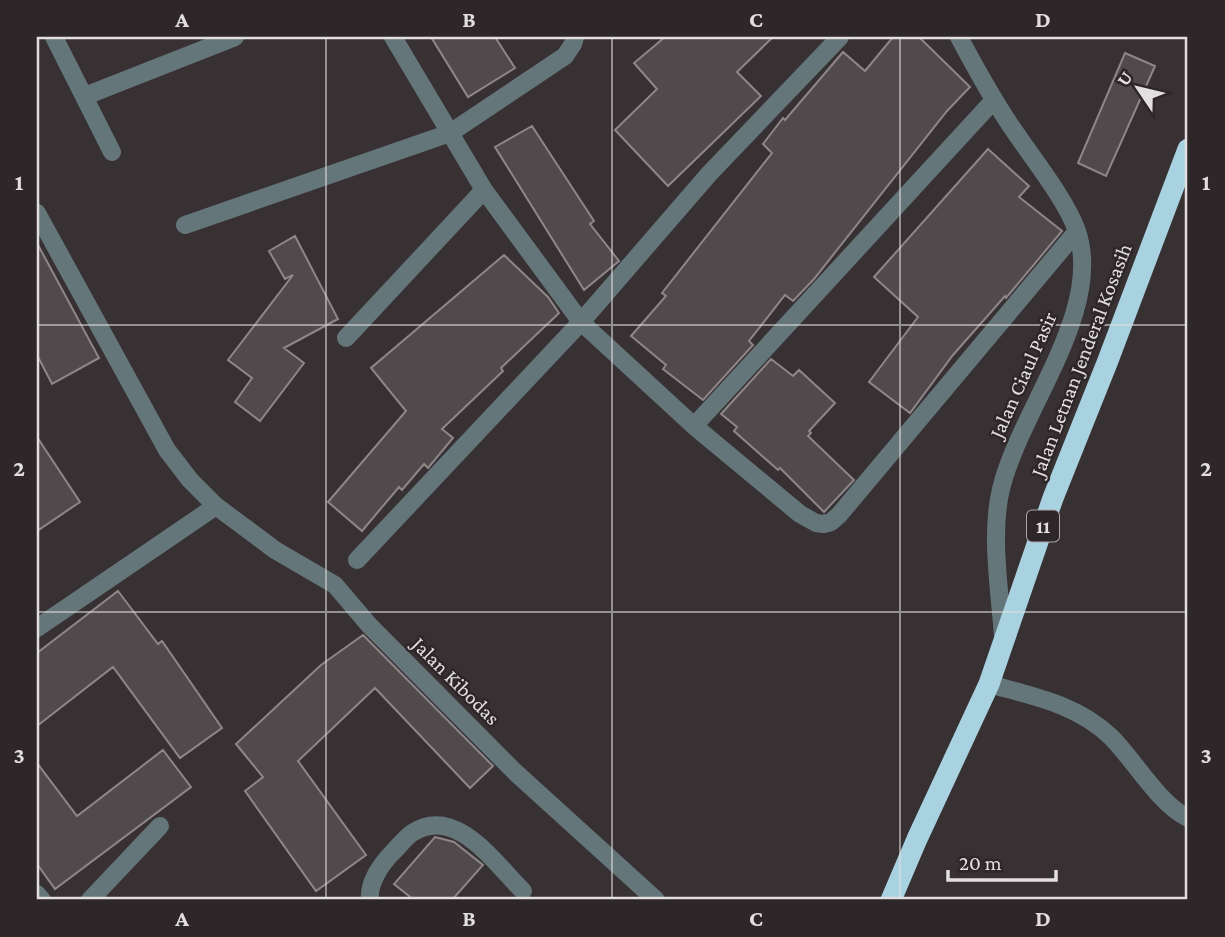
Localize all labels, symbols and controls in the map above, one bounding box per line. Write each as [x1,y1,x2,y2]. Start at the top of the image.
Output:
text: A [174,6,189,32]
text: B [462,6,476,32]
text: C [749,6,763,32]
text: D [1035,6,1051,32]
north arrow [1102,52,1172,122]
text: U [1112,67,1137,90]
text: 1 [15,169,24,195]
text: 1 [1202,169,1211,195]
street label: Jalan Letnan Jenderal Kosasih [1025,240,1137,482]
street label: Jalan Ciaul Pasir [984,308,1062,444]
text: 2 [13,455,25,481]
text: 2 [1200,455,1212,481]
road number: 11 [1027,510,1059,541]
street label: Jalan Kibodas [406,631,505,730]
text: 3 [13,742,25,768]
text: 3 [1200,742,1212,768]
scale bar [948,839,1057,883]
text: 20 m [959,851,1002,875]
text: A [174,905,189,931]
text: B [462,905,476,931]
text: C [749,905,763,931]
text: D [1035,905,1051,931]

